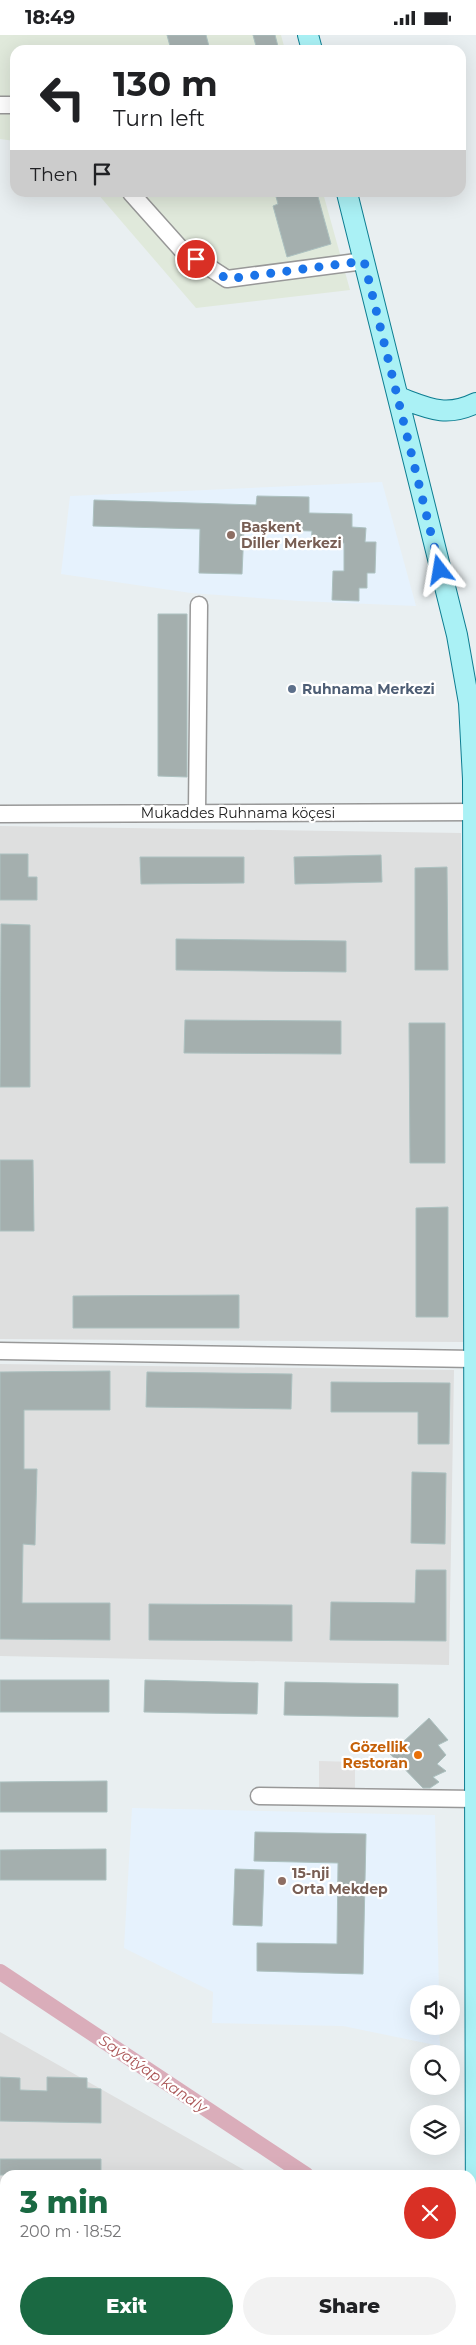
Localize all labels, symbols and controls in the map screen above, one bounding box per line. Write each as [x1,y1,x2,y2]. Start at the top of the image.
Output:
text: 18:49 [25,6,75,29]
text: 130 m [113,62,218,105]
icon: left [30,65,95,130]
text: Turn left [113,105,205,132]
icon: arrive [88,160,116,188]
text: Then [30,163,78,186]
pin [175,238,217,280]
icon: arrive [182,245,210,273]
place label: Başkent Diller Merkezi [241,518,342,552]
marker: Başkent Diller Merkezi [225,529,237,541]
position arrow [413,543,465,595]
place label: Ruhnama Merkezi [302,680,435,698]
marker: Ruhnama Merkezi [286,683,298,695]
street label: Mukaddes Ruhnama köçesi [141,804,335,822]
place label: Gözellik Restoran [343,1738,409,1772]
marker: Gözellik Restoran [412,1749,424,1761]
place label: 15-nji Orta Mekdep [292,1864,388,1898]
marker: 15-nji Orta Mekdep [276,1875,288,1887]
map controls [410,1985,460,2155]
button: sound [410,1985,460,2035]
water label: Saýatýap kanaly [96,2030,212,2117]
button: search [410,2045,460,2095]
button: layers [410,2105,460,2155]
text: 3 min [20,2184,108,2221]
button: close [404,2187,456,2239]
text: 200 m · 18:52 [20,2222,121,2241]
button: Exit [20,2277,233,2335]
button: Share [243,2277,456,2335]

